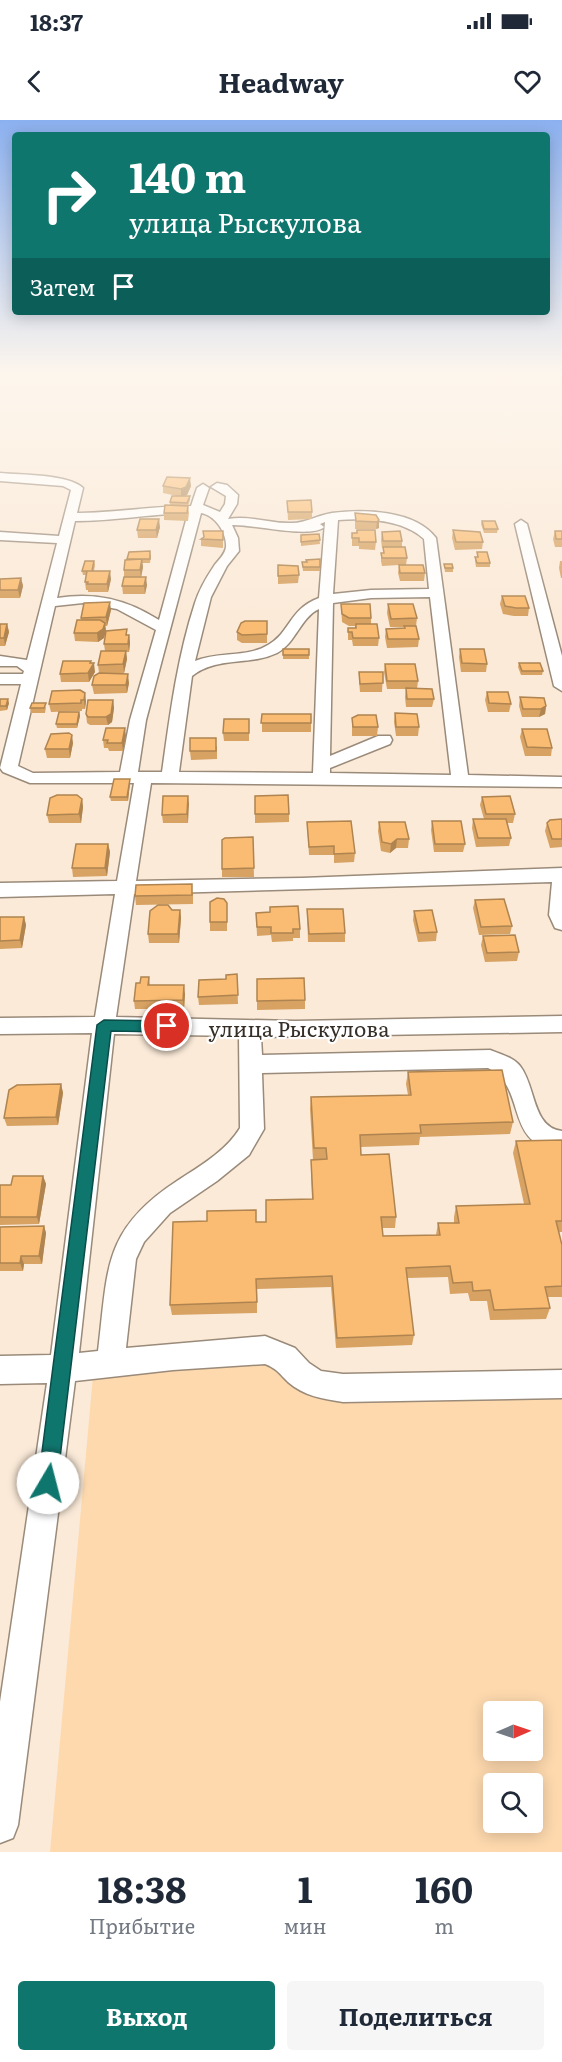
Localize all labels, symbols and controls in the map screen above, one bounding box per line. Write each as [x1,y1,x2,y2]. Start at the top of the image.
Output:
text: 18:37 [30,5,83,38]
text: Headway [218,61,344,101]
icon: back [18,65,51,98]
icon: heart [511,65,544,98]
text: 140 m [129,144,246,206]
icon: right [30,156,108,234]
text: улица Рыскулова [129,201,362,241]
text: Затем [30,270,95,303]
icon: arrive [107,270,140,303]
pin [141,1000,192,1051]
icon: arrive [150,1009,183,1042]
street label: улица Рыскулова [209,1012,390,1043]
position arrow [16,1451,80,1515]
north arrow [483,1701,543,1761]
map controls [483,1701,543,1833]
button: search [483,1773,543,1833]
text: 18:38 [97,1861,186,1914]
text: 1 [298,1861,313,1914]
text: 160 [415,1861,473,1914]
text: Прибытие [89,1910,195,1940]
text: мин [284,1910,326,1940]
text: m [434,1910,454,1940]
button: Выход [18,1981,275,2050]
button: Поделиться [287,1981,544,2050]

